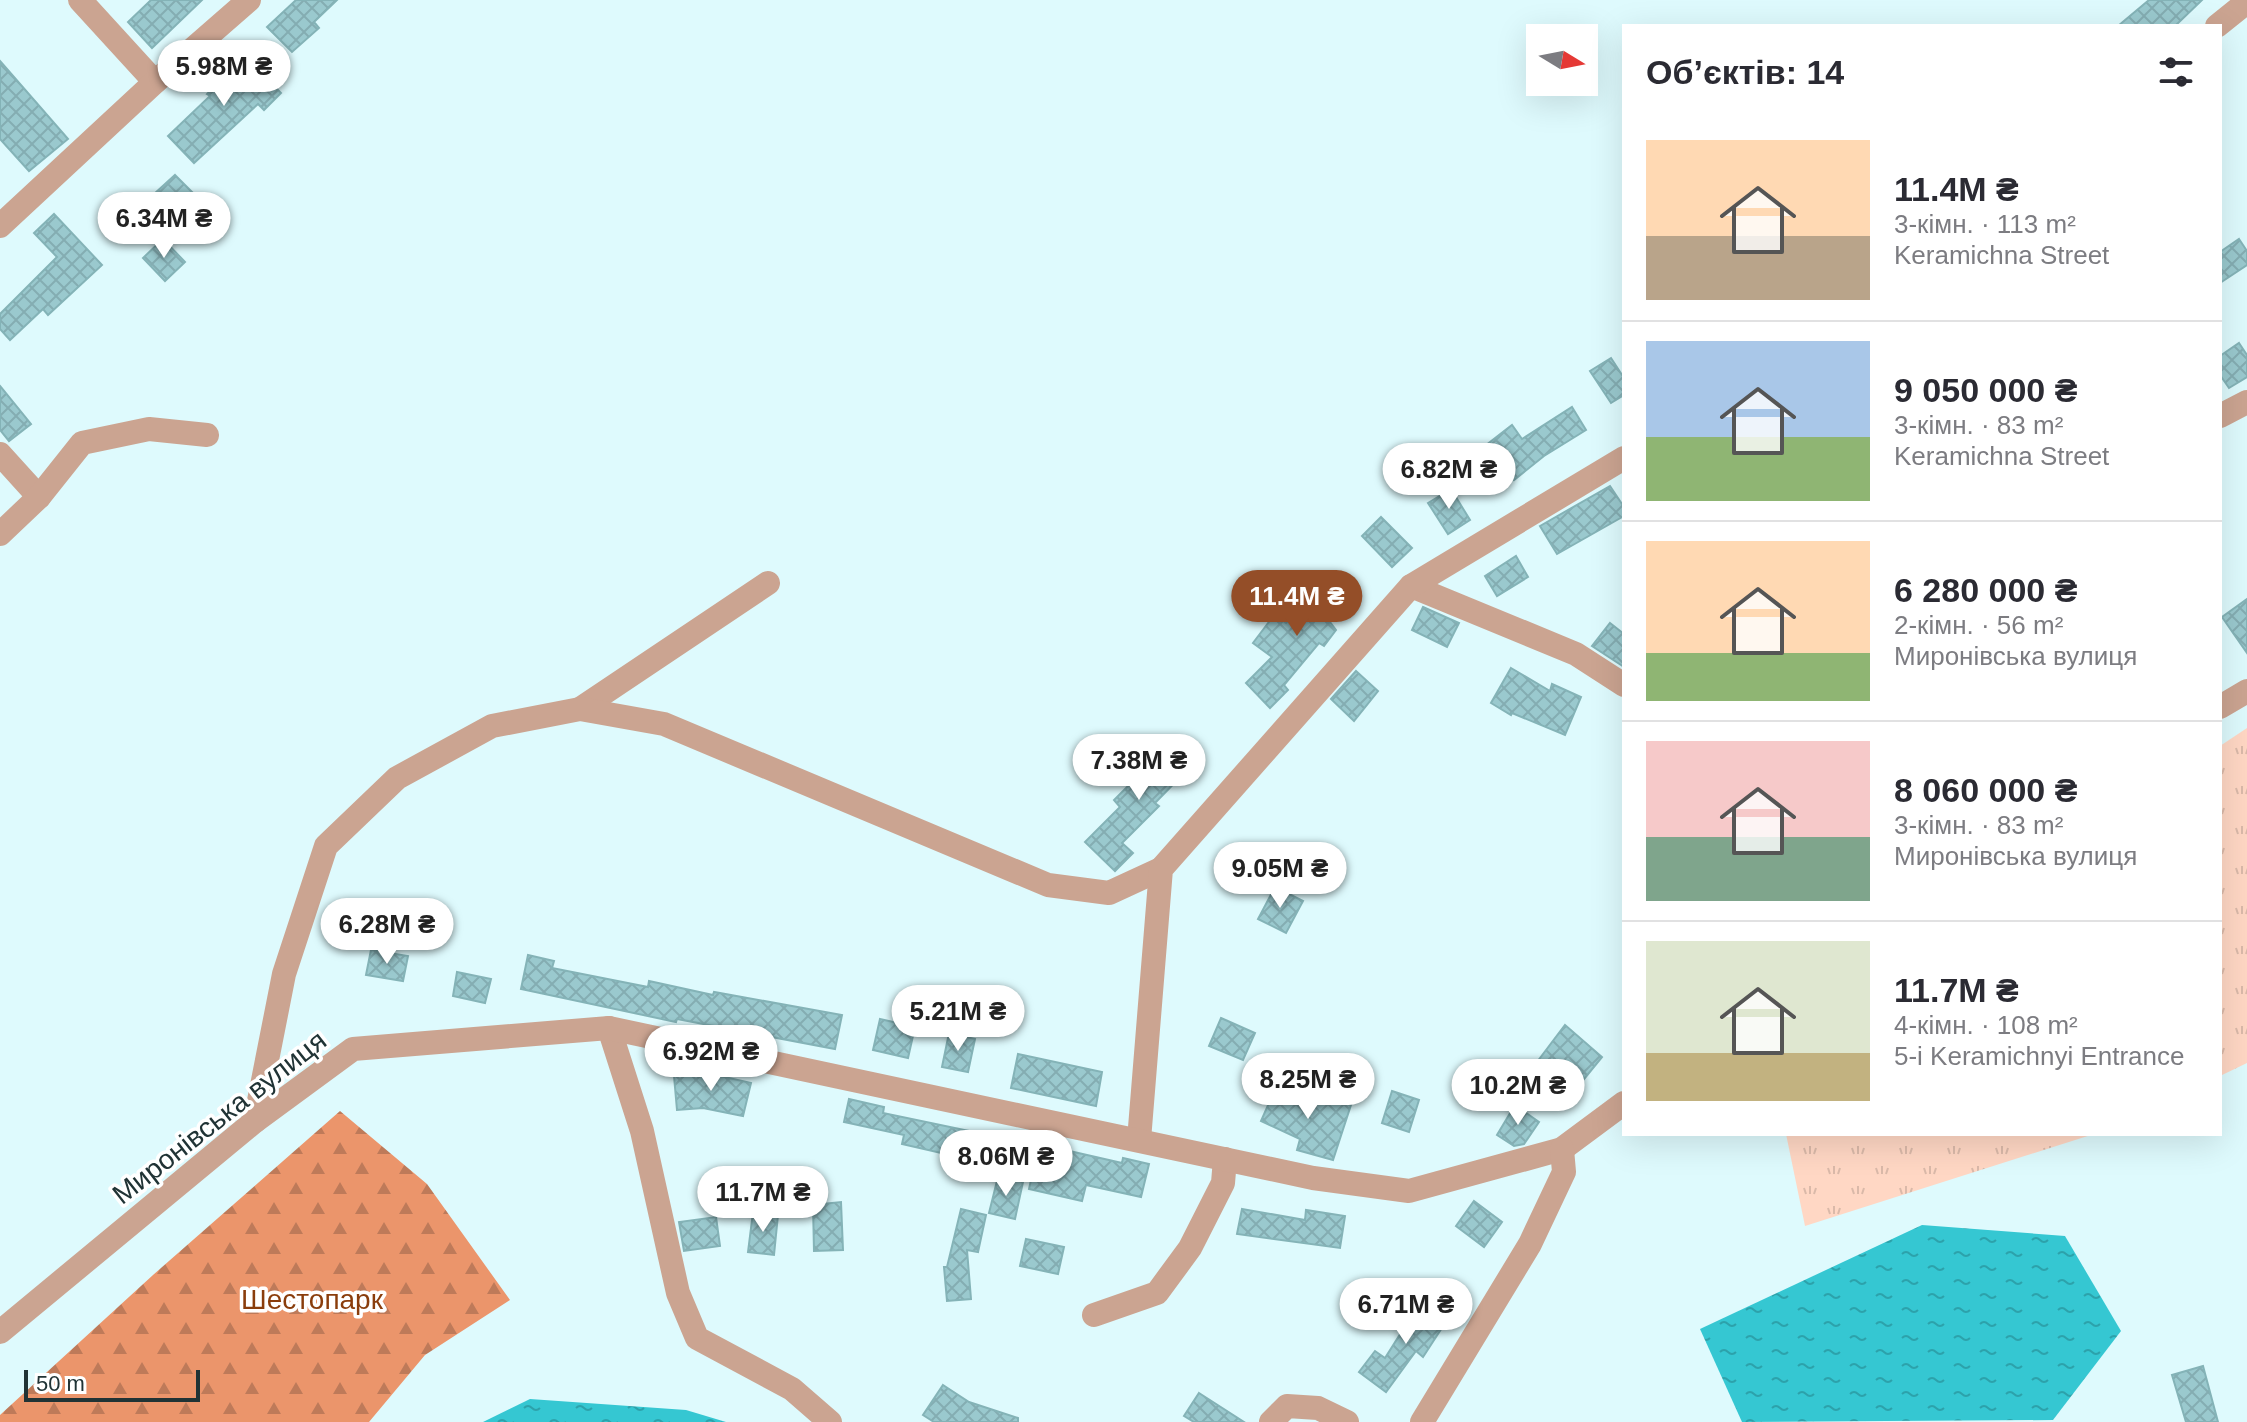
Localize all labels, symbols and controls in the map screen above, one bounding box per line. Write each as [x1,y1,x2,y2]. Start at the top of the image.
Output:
north arrow [1526,24,1598,96]
map controls [1526,24,1598,96]
pin: 5.98M ₴ [150,40,298,108]
icon: filters [2154,50,2198,94]
text: 5.98M ₴ [176,51,272,81]
text: Об’єктів: 14 [1646,53,1844,91]
text: 11.4M ₴ [1894,170,2019,208]
icon: home [1710,172,1806,268]
pin: 6.34M ₴ [90,192,238,260]
text: 6.34M ₴ [116,203,212,233]
text: 3-кімн. · 113 m² [1894,209,2076,239]
text: Keramichna Street [1894,240,2109,270]
text: 9 050 000 ₴ [1894,371,2077,409]
icon: home [1710,373,1806,469]
text: 3-кімн. · 83 m² [1894,410,2063,440]
text: Keramichna Street [1894,441,2109,471]
pin: 6.82M ₴ [1375,443,1523,511]
text: 6.82M ₴ [1401,454,1497,484]
pin: 11.4M ₴ [1223,570,1371,638]
text: 6 280 000 ₴ [1894,571,2077,609]
icon: home [1710,573,1806,669]
text: 11.4M ₴ [1249,581,1345,611]
text: 2-кімн. · 56 m² [1894,610,2063,640]
text: Миронівська вулиця [1894,641,2137,671]
pin: 7.38M ₴ [1065,734,1213,802]
text: 7.38M ₴ [1091,745,1187,775]
text: 8 060 000 ₴ [1894,771,2077,809]
icon: home [1710,773,1806,869]
text: 3-кімн. · 83 m² [1894,810,2063,840]
text: Миронівська вулиця [1894,841,2137,871]
pin: 9.05M ₴ [1206,842,1354,910]
text: 9.05M ₴ [1232,853,1328,883]
pin: 6.28M ₴ [313,898,461,966]
text: 6.28M ₴ [339,909,435,939]
text: 11.7M ₴ [1894,971,2019,1009]
icon: home [1710,973,1806,1069]
pin: 5.21M ₴ [884,985,1032,1053]
text: 5.21M ₴ [910,996,1006,1026]
text: 4-кімн. · 108 m² [1894,1010,2078,1040]
street label: Миронівська вулиця [107,1025,332,1210]
pin: 6.92M ₴ [637,1025,785,1093]
text: 6.92M ₴ [663,1036,759,1066]
text: 5-i Keramichnyi Entrance [1894,1041,2184,1071]
pin: 8.25M ₴ [1234,1053,1382,1121]
pin: 10.2M ₴ [1444,1059,1592,1127]
text: 8.25M ₴ [1260,1064,1356,1094]
text: 10.2M ₴ [1470,1070,1566,1100]
pin: 8.06M ₴ [932,1130,1080,1198]
text: 8.06M ₴ [958,1141,1054,1171]
pin: 11.7M ₴ [689,1166,837,1234]
text: 11.7M ₴ [715,1177,811,1207]
pin: 6.71M ₴ [1332,1278,1480,1346]
park label: Шестопарк [241,1284,384,1315]
text: 6.71M ₴ [1358,1289,1454,1319]
scale bar [24,1366,200,1402]
text: 50 m [36,1371,85,1396]

